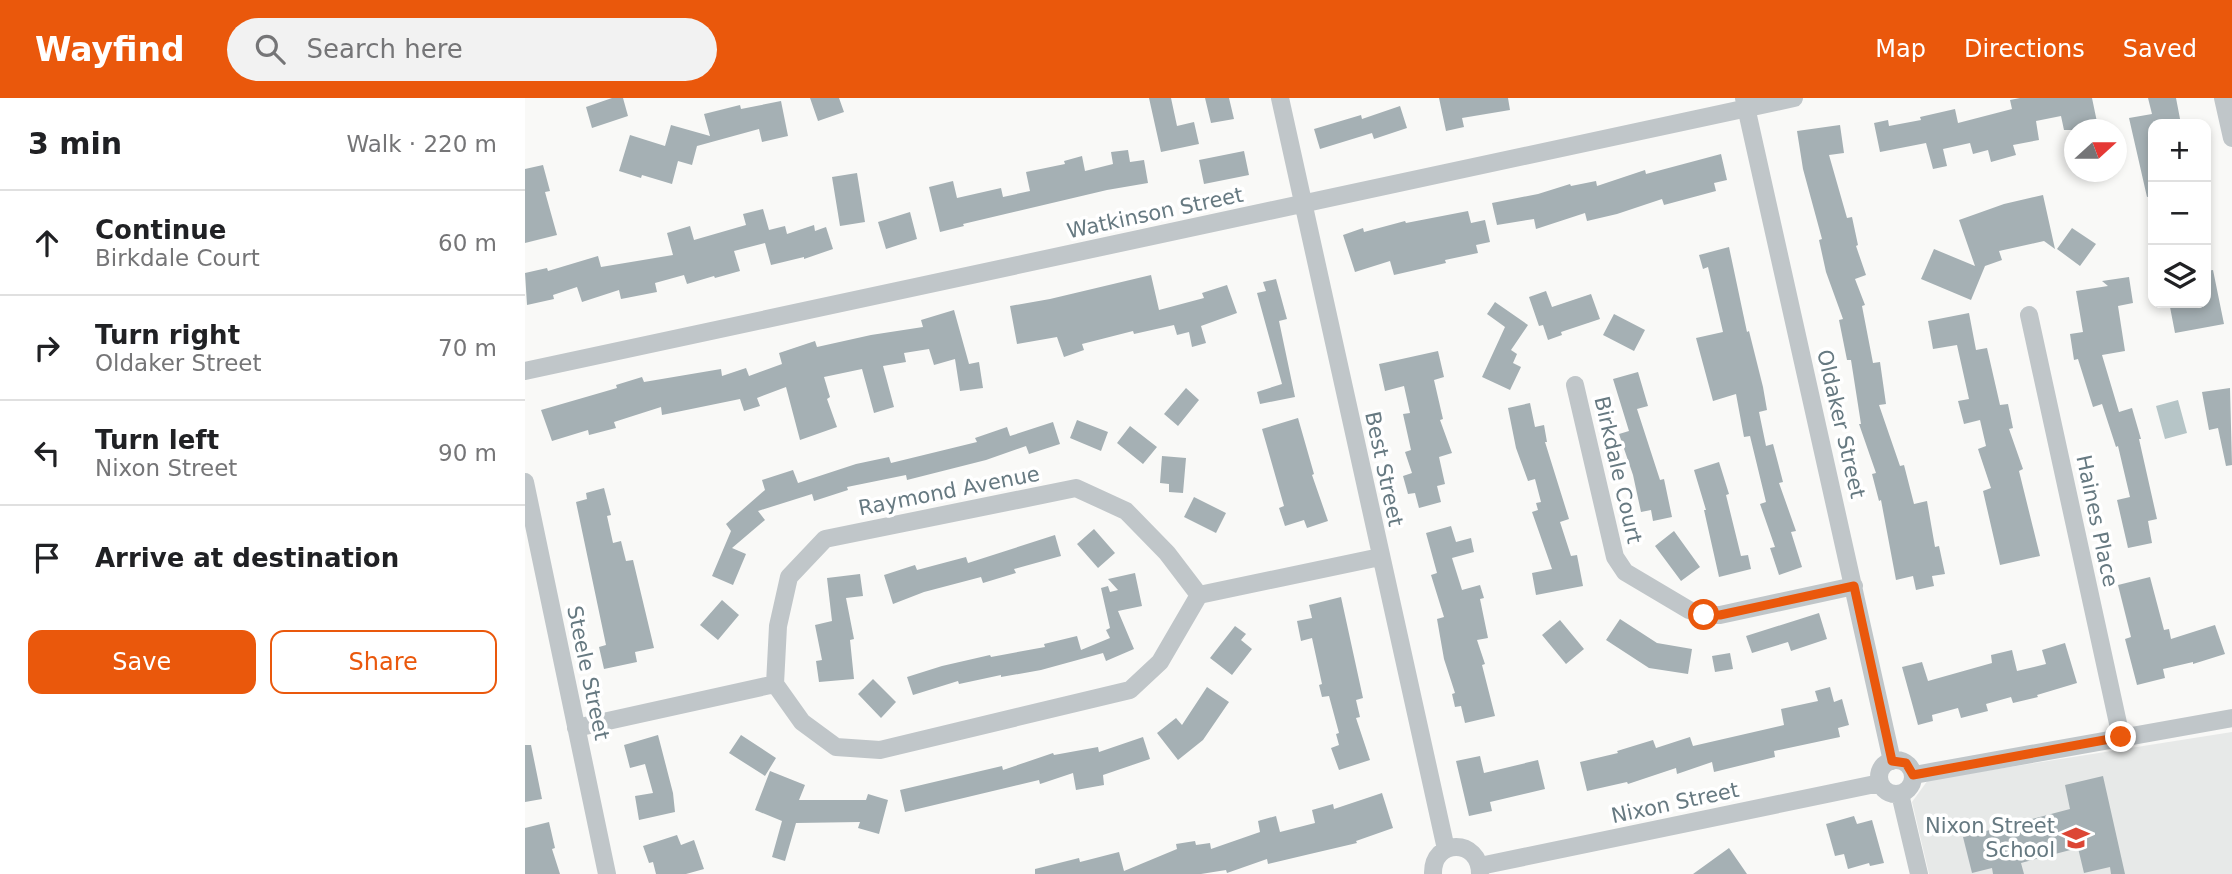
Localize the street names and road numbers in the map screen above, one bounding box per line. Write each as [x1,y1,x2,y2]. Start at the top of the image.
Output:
street label: Watkinson Street [1065,183,1245,243]
street label: Oldaker Street [1812,347,1870,501]
street label: Birkdale Court [1589,394,1647,546]
street label: Best Street [1360,409,1408,529]
street label: Haines Place [2071,453,2123,589]
street label: Raymond Avenue [856,462,1042,520]
street label: Steele Street [562,604,614,742]
street label: Nixon Street [1609,778,1741,828]

